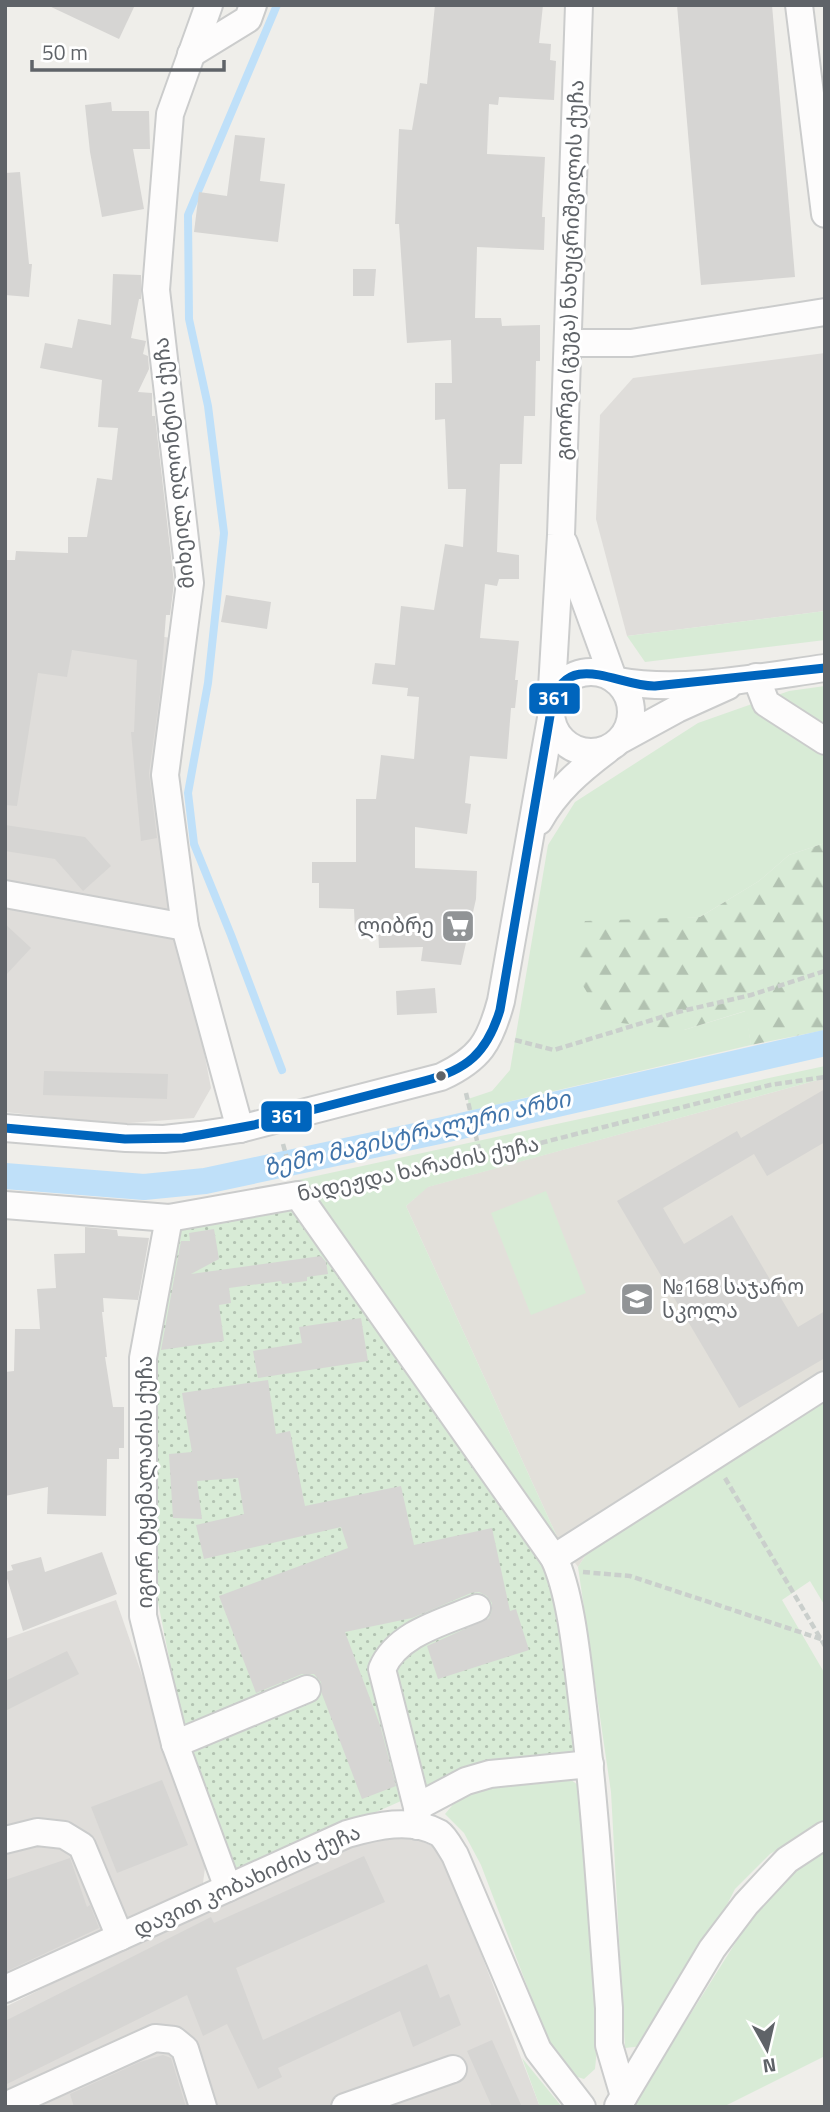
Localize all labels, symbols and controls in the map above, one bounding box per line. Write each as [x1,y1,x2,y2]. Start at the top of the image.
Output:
scale bar [32,28,224,72]
text: 50 m [42,36,88,68]
street label: გიორგი (გუგა) ნახუცრიშვილის ქუჩა [546,79,592,461]
street label: მიხეილ ღლონტის ქუჩა [144,336,202,591]
line badge: 361 [528,682,581,715]
text: 361 [538,683,570,712]
supermarket icon: ლიბრე [439,907,477,945]
place label: ლიბრე [357,909,434,941]
unlabelled marker [434,1069,448,1083]
water label: ზემო მაგისტრალური არხი [260,1080,574,1185]
line badge: 361 [260,1100,313,1133]
text: 361 [271,1101,303,1130]
street label: ნადეჟდა ხარაძის ქუჩა [294,1127,542,1209]
place label: №168 საჯარო სკოლა [662,1270,804,1326]
school or university icon: №168 საჯარო სკოლა [618,1280,656,1318]
street label: იგორ ტყემალაძის ქუჩა [128,1355,160,1609]
street label: დავით კობახიძის ქუჩა [128,1816,365,1945]
north arrow [732,2014,802,2084]
text: N [761,2051,778,2082]

